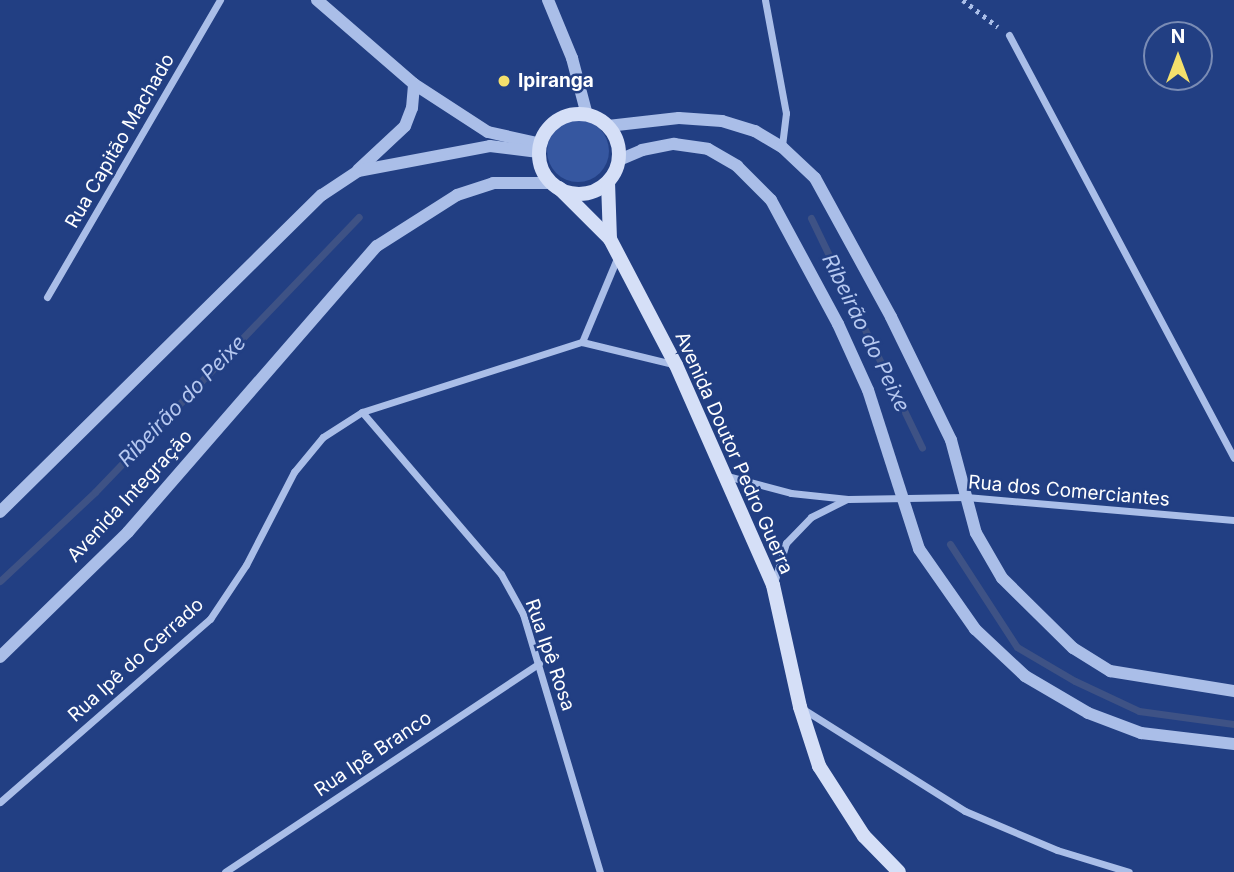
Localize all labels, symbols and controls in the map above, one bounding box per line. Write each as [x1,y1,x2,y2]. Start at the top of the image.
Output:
north arrow [1143,21,1213,91]
text: N [1171,25,1185,48]
street label: Rua Capitão Machado [61,50,179,232]
place label: Ipiranga [518,70,594,92]
marker: Ipiranga [496,73,512,89]
water label: Ribeirão do Peixe [817,250,915,416]
street label: Avenida Doutor Pedro Guerra [670,328,798,578]
water label: Ribeirão do Peixe [113,330,251,472]
street label: Avenida Integração [63,425,197,567]
street label: Rua dos Comerciantes [967,471,1171,511]
street label: Rua Ipê do Cerrado [64,593,208,727]
street label: Rua Ipê Rosa [520,596,580,714]
street label: Rua Ipê Branco [310,706,436,802]

